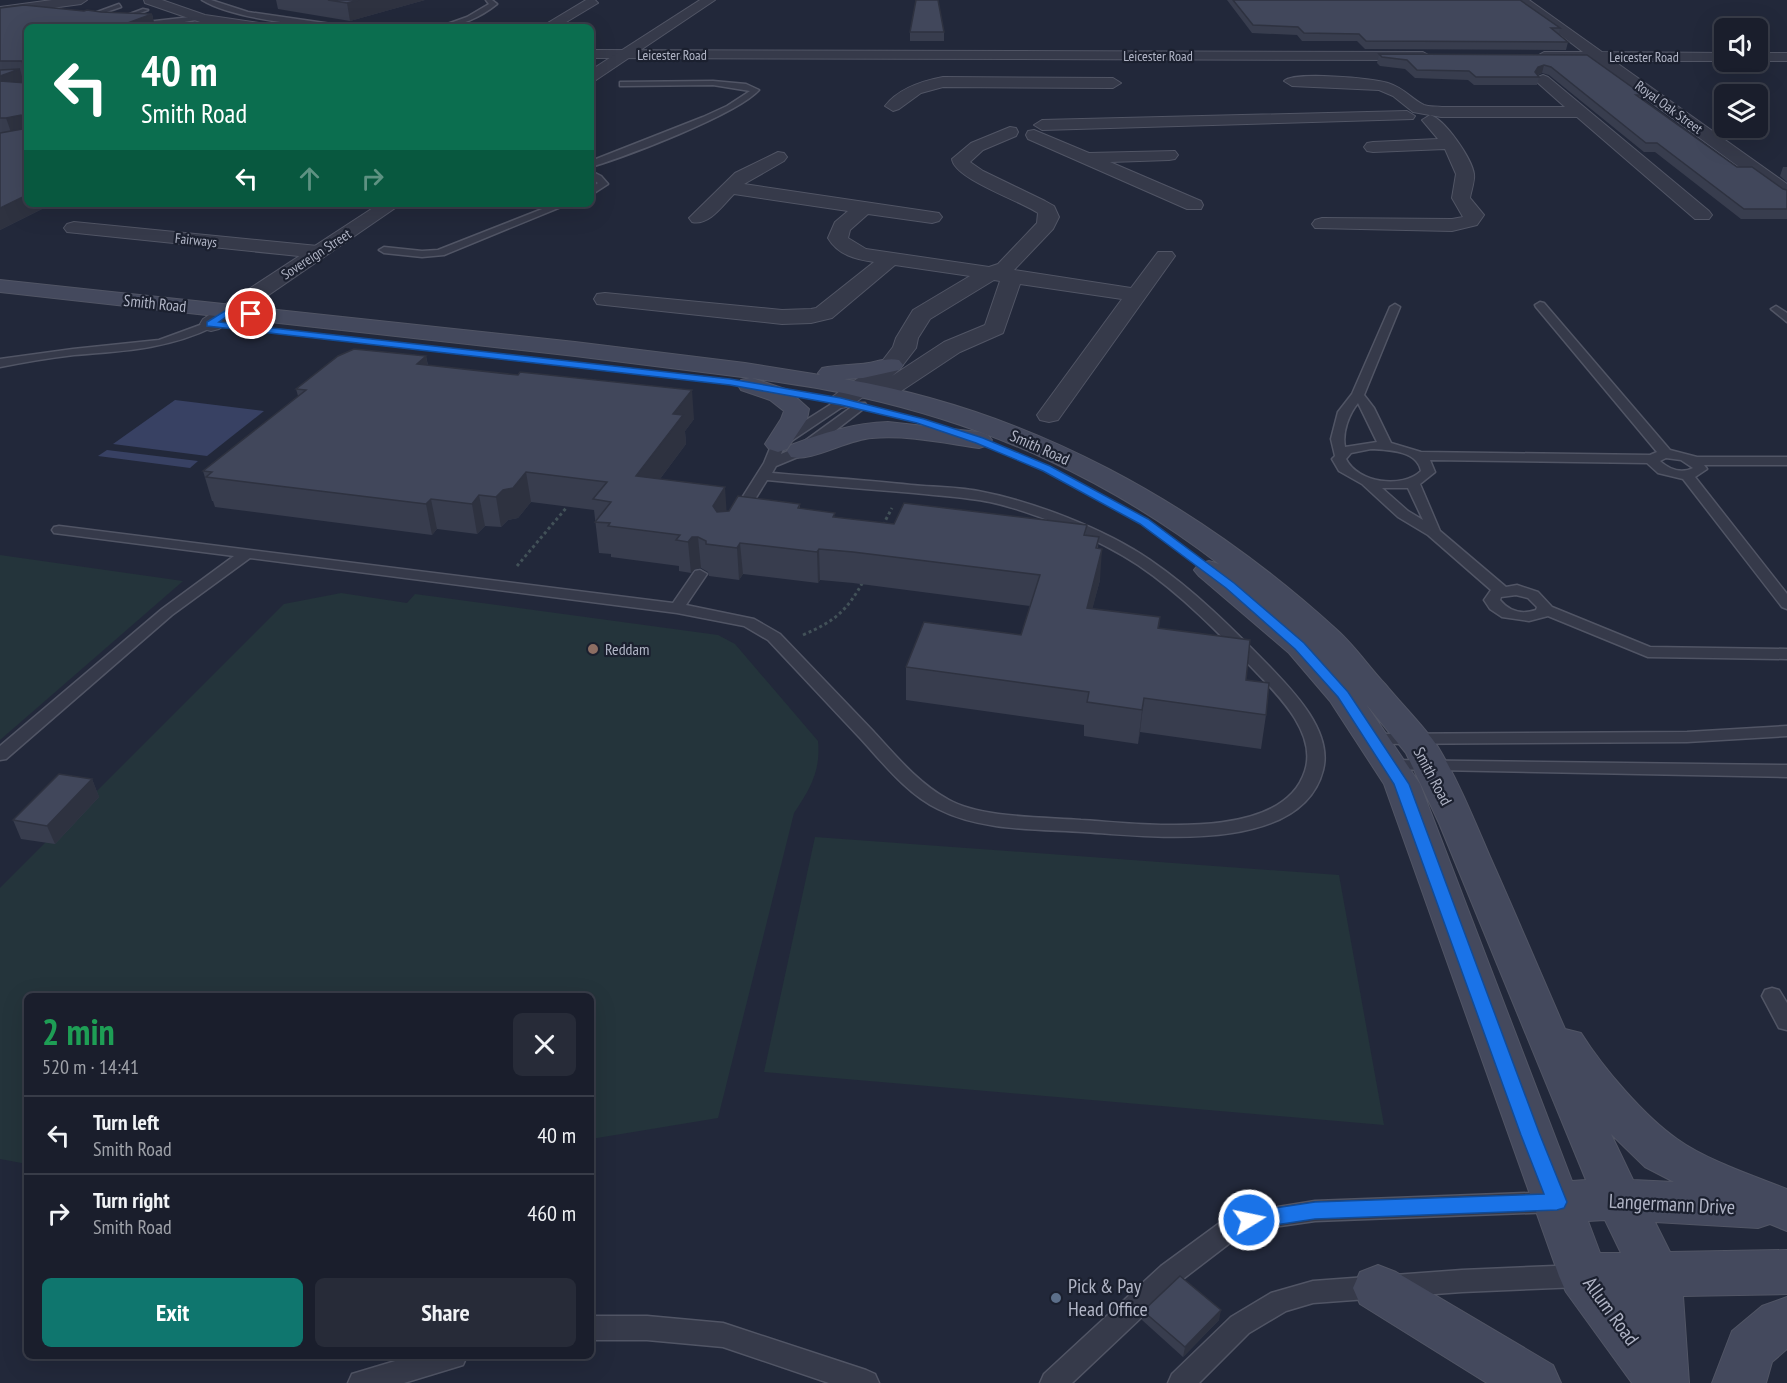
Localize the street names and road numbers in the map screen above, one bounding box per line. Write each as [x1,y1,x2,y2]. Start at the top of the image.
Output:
street label: Leicester Road [637,46,707,64]
street label: Leicester Road [1123,47,1193,65]
street label: Leicester Road [1609,48,1679,66]
street label: Royal Oak Street [1632,76,1707,138]
street label: Sovereign Street [278,225,355,283]
street label: Fairways [174,229,218,251]
street label: Smith Road [123,290,187,316]
street label: Smith Road [1007,425,1073,469]
street label: Smith Road [1409,744,1457,809]
street label: Langermann Drive [1608,1188,1736,1220]
street label: Allum Road [1577,1271,1645,1351]

